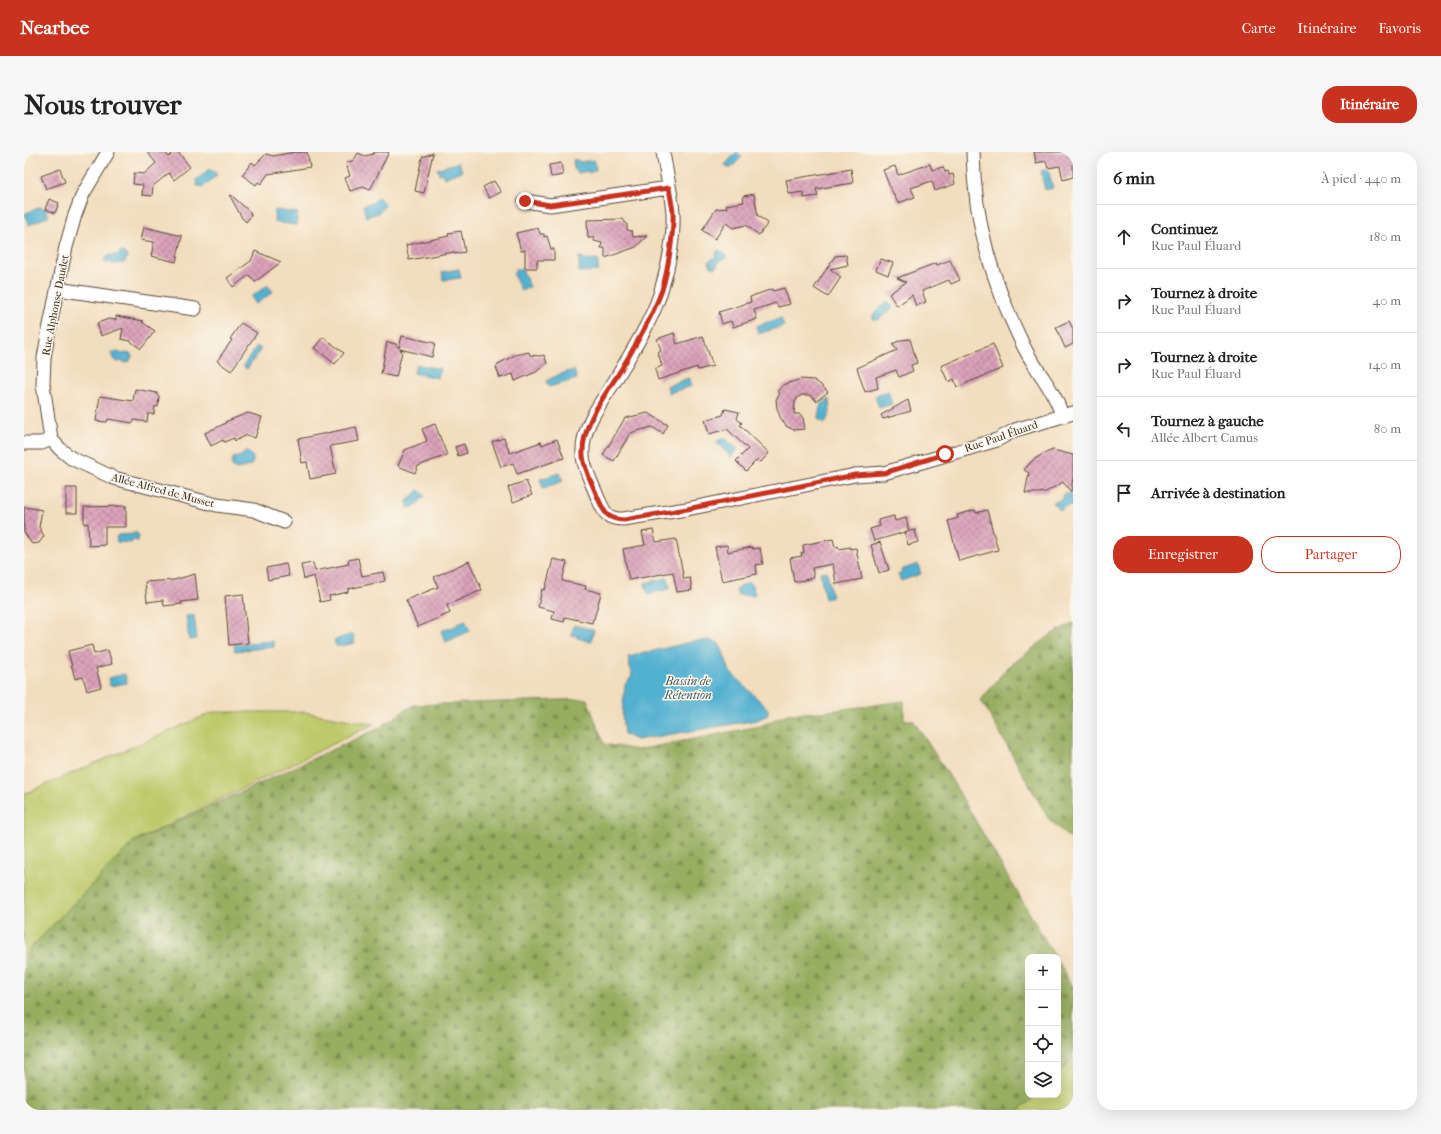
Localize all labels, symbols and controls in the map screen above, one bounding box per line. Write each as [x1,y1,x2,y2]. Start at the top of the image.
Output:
text: Nearbee [20,17,89,39]
text: Carte [1242,20,1276,37]
text: Itinéraire [1298,20,1356,37]
text: Favoris [1378,20,1421,37]
button: Itinéraire [1322,86,1417,123]
text: Nous trouver [24,88,181,121]
text: 6 min [1113,168,1155,188]
text: À pied · 440 m [1321,171,1401,186]
route end [516,192,534,210]
text: Continuez [1151,220,1218,238]
icon: ahead [1113,226,1135,248]
text: 180 m [1369,229,1401,244]
text: Rue Paul Éluard [1151,238,1241,253]
street label: Rue Alphonse Daudet [39,253,72,357]
text: Tournez à droite [1151,284,1257,302]
icon: right [1113,290,1135,312]
text: 40 m [1373,293,1401,308]
text: Rue Paul Éluard [1151,302,1241,317]
text: Tournez à droite [1151,348,1257,366]
icon: right [1113,354,1135,376]
text: 140 m [1368,357,1401,372]
text: Rue Paul Éluard [1151,366,1241,381]
text: Tournez à gauche [1151,412,1264,430]
street label: Rue Paul Éluard [963,418,1040,455]
icon: left [1113,418,1135,440]
text: 80 m [1374,421,1401,436]
text: Allée Albert Camus [1151,430,1258,445]
route start [936,445,954,463]
street label: Allée Alfred de Musset [109,470,216,511]
icon: arrive [1113,482,1135,504]
text: Arrivée à destination [1151,484,1286,502]
button: Enregistrer [1113,536,1253,573]
button: Partager [1261,536,1401,573]
water label: Bassin de Rétention [663,674,712,702]
map controls [1025,954,1061,1098]
button: + [1025,954,1061,990]
button: − [1025,990,1061,1026]
button: locate [1025,1026,1061,1062]
button: layers [1025,1062,1061,1098]

